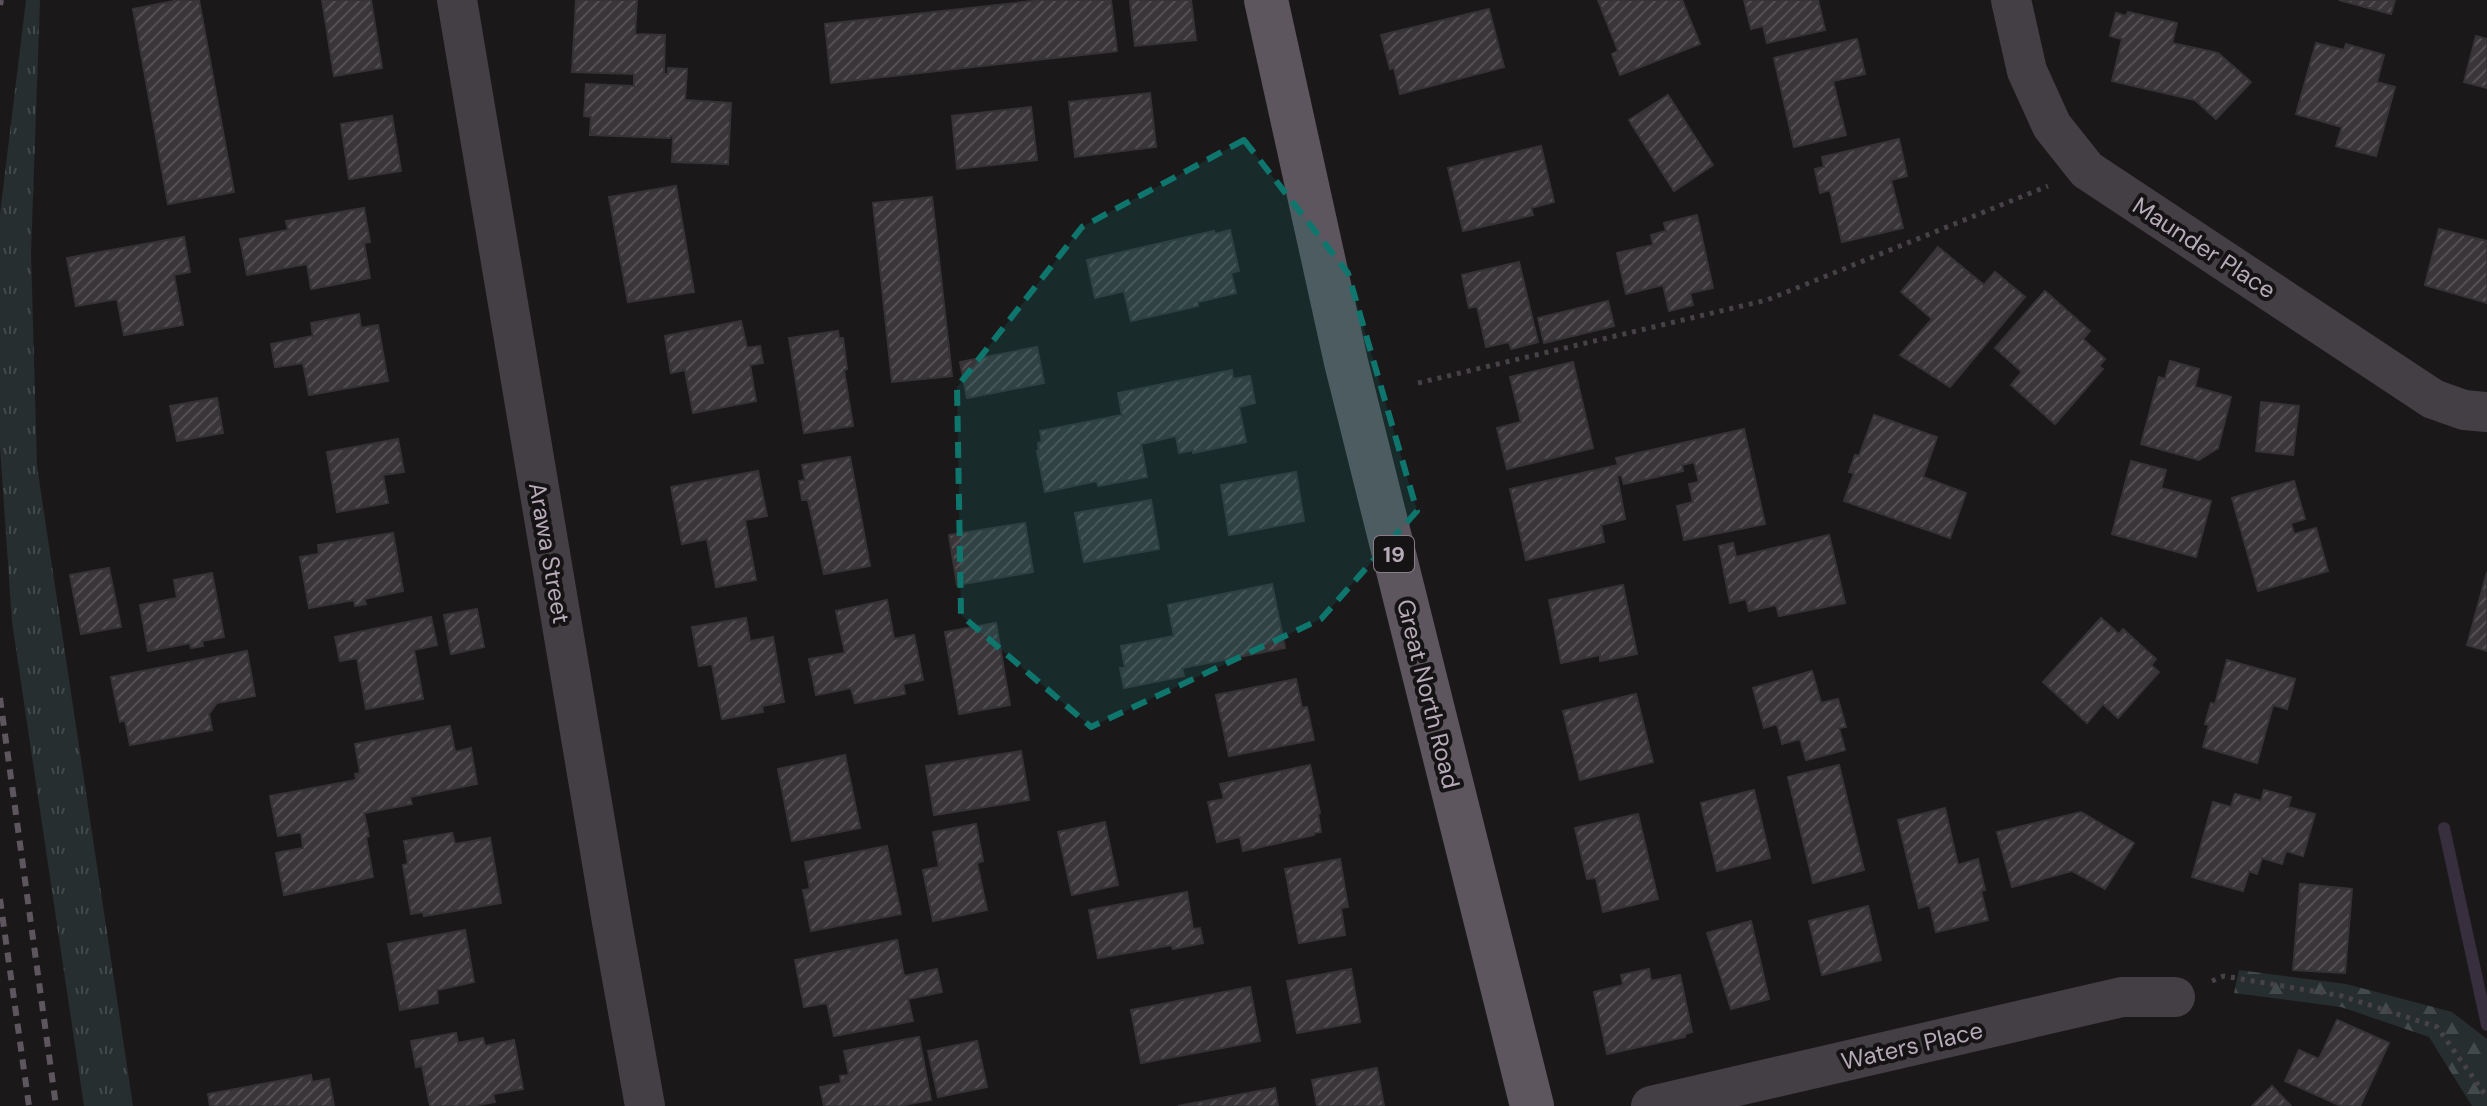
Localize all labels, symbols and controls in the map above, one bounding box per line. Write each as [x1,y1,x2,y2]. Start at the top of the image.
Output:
street label: Maunder Place [2127,190,2282,305]
street label: Arawa Street [522,480,577,626]
road number: 19 [1374,536,1414,572]
street label: Great North Road [1390,596,1467,792]
street label: Waters Place [1838,1014,1986,1077]

